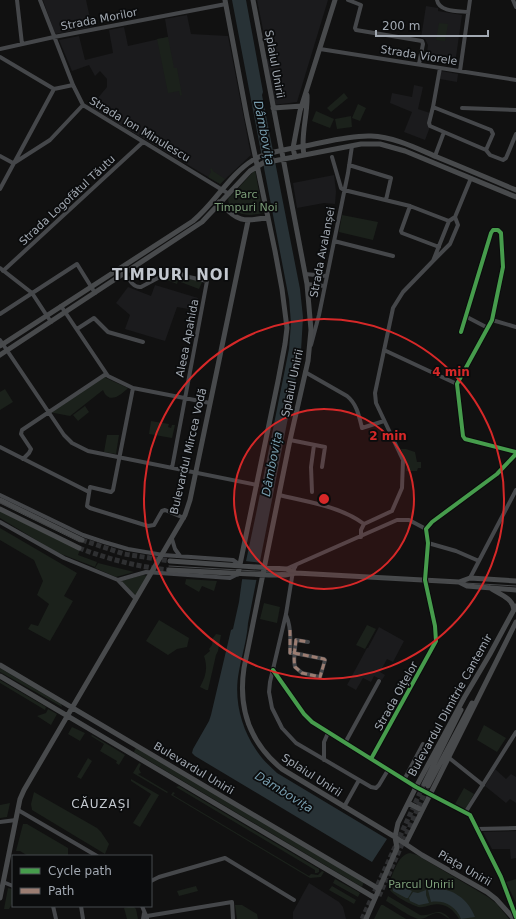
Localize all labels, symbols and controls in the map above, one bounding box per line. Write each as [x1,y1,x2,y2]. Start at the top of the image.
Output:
street label: Strada Morilor [60,6,139,33]
scale bar [376,12,488,38]
text: 200 m [382,19,420,33]
street label: Splaiul Unirii [262,29,287,99]
street label: Strada Viorele [380,43,459,68]
street label: Strada Ion Minulescu [87,94,193,165]
water label: Dâmbovița [251,99,277,167]
street label: Strada Logofătul Tăutu [17,153,118,248]
park label: Parc Timpuri Noi [213,188,278,214]
street label: Strada Avalanșei [307,206,338,299]
district label: TIMPURI NOI [112,266,230,284]
street label: Aleea Apahida [174,298,201,378]
street label: Splaiul Unirii [279,348,306,418]
text: 4 min [432,365,470,379]
street label: Bulevardul Mircea Vodă [168,387,209,516]
text: 2 min [369,429,407,443]
water label: Dâmbovița [259,430,285,498]
centre of rings [317,492,331,506]
street label: Bulevardul Dimitrie Cantemir [406,631,495,779]
street label: Strada Oițelor [372,659,421,733]
street label: Bulevardul Unirii [151,739,236,797]
street label: Splaiul Unirii [279,751,344,800]
water label: Dâmbovița [252,769,316,815]
district label: CĂUZAȘI [71,796,131,811]
street label: Piața Unirii [436,848,494,889]
legend [12,855,152,907]
text: Cycle path [48,864,112,878]
park label: Parcul Unirii [388,878,454,891]
text: Path [48,884,74,898]

